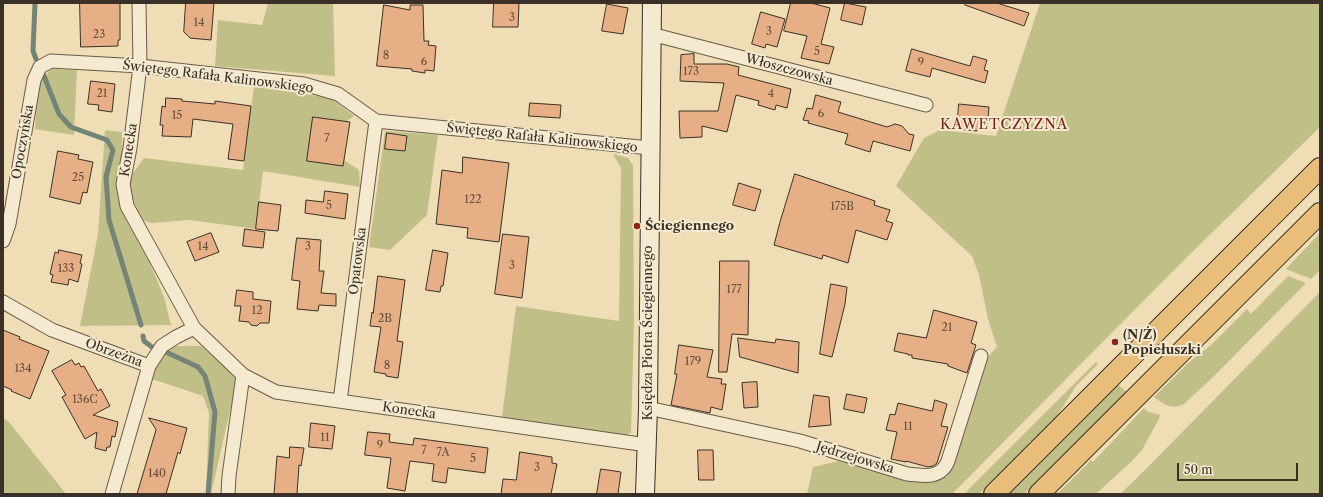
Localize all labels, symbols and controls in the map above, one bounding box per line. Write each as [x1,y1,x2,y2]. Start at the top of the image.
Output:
house number: 3 [509,11,515,25]
house number: 14 [194,16,204,30]
house number: 3 [766,25,772,39]
house number: 23 [93,28,105,42]
house number: 5 [814,45,820,59]
house number: 8 [383,49,389,63]
street label: Włoszczowska [743,51,835,89]
house number: 6 [421,55,427,69]
house number: 9 [918,56,924,70]
street label: Świętego Rafała Kalinowskiego [122,58,314,96]
house number: 173 [683,65,699,79]
house number: 21 [97,87,107,101]
house number: 4 [768,87,774,101]
street label: Opoczyńska [9,104,37,180]
house number: 6 [818,107,824,121]
house number: 15 [172,109,182,123]
district label: KAWETCZYZNA [940,117,1068,133]
street label: Świętego Rafała Kalinowskiego [446,120,638,156]
street label: Konecka [117,122,141,178]
house number: 7 [324,132,330,146]
house number: 25 [72,171,84,185]
house number: 122 [464,193,482,207]
house number: 5 [326,199,332,213]
house number: 175B [830,200,854,214]
place label: Ściegiennego [645,218,734,234]
marker: Ściegiennego [632,221,642,231]
street label: Opatowska [346,226,370,296]
house number: 14 [198,240,208,254]
house number: 3 [305,240,311,254]
street label: Księdza Piotra Ściegiennego [640,245,656,421]
house number: 3 [509,259,515,273]
house number: 133 [58,262,74,276]
house number: 177 [726,283,742,297]
house number: 12 [252,304,262,318]
house number: 2B [378,312,392,326]
house number: 21 [942,321,952,335]
place label: (N/Ż) Popiełuszki [1123,327,1201,358]
street label: Obrzeżna [83,335,145,371]
marker: (N/Ż) Popiełuszki [1110,337,1120,347]
house number: 179 [685,355,701,369]
house number: 8 [384,359,390,373]
house number: 134 [14,362,32,376]
house number: 136C [72,393,98,407]
street label: Konecka [381,400,437,422]
house number: 11 [903,420,913,434]
house number: 11 [320,431,330,445]
house number: 9 [377,439,383,453]
street label: Jędrzejowska [814,439,896,477]
house number: 7 [421,444,427,458]
house number: 7A [436,446,450,460]
house number: 5 [470,452,476,466]
scale bar [1179,455,1300,481]
house number: 3 [534,461,540,475]
text: 50 m [1184,462,1213,477]
house number: 140 [148,467,166,481]

